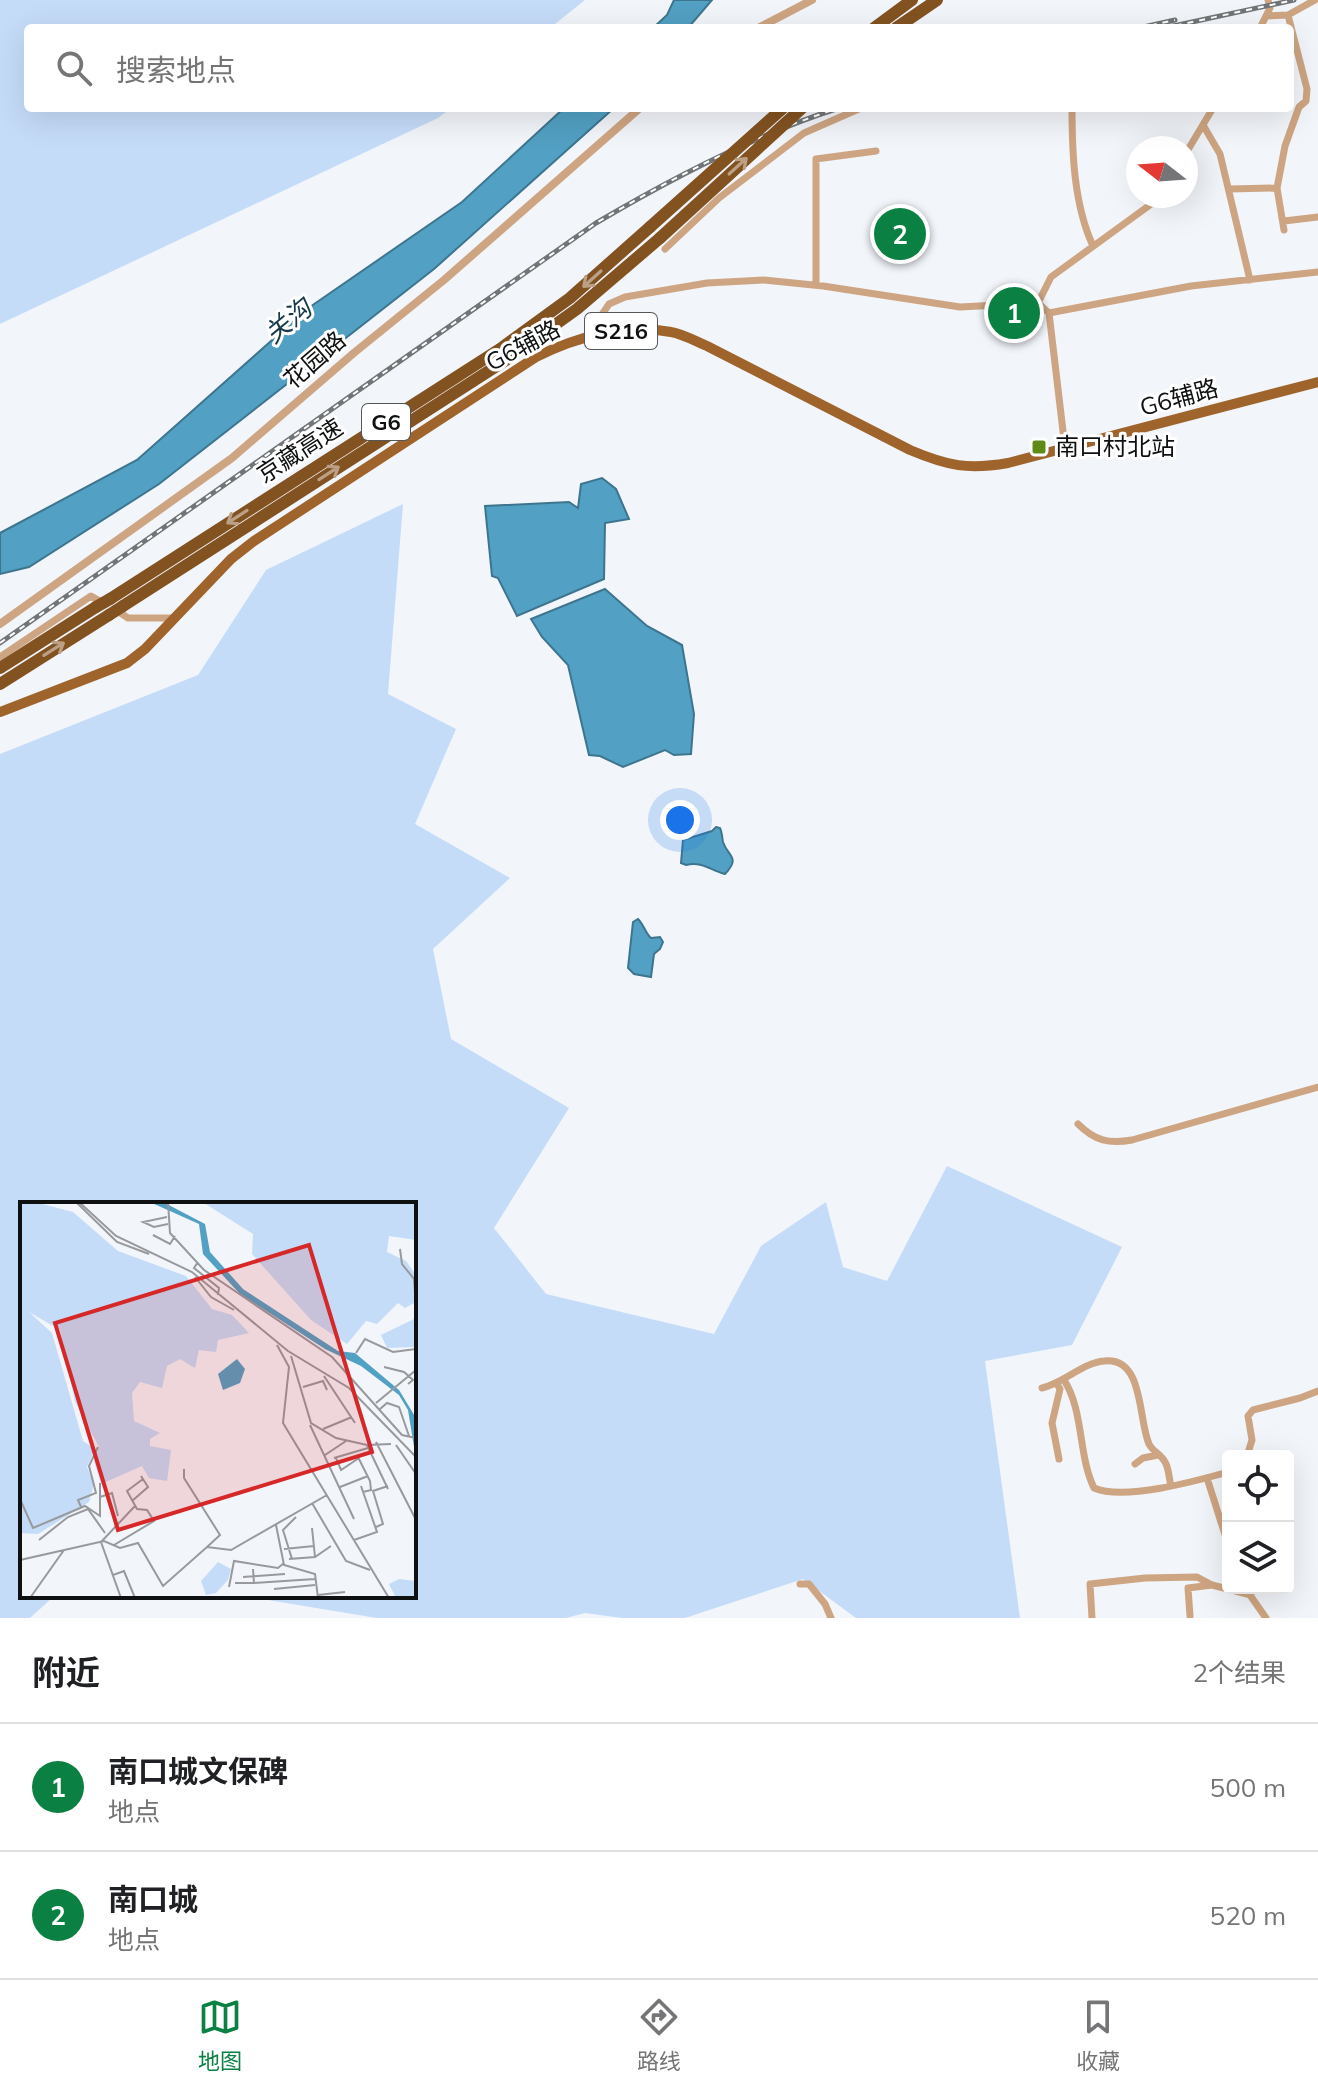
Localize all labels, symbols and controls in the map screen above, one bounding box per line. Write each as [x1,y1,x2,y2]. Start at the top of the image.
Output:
search box [24,24,1294,112]
icon: search [52,46,96,90]
text: 搜索地点 [116,51,236,89]
north arrow [1126,136,1198,208]
one-way arrow [728,158,748,176]
pin: 2 [874,204,926,264]
one-way arrow [582,270,602,288]
pin: 1 [988,283,1040,343]
water label: 关沟 [257,289,320,350]
street label: G6辅路 [480,313,565,377]
road number: S216 [585,313,657,349]
street label: 花园路 [277,324,351,394]
street label: G6辅路 [1136,372,1221,422]
road number: G6 [362,404,410,440]
street label: 京藏高速 [251,411,348,489]
place label: 南口村北站 [1055,431,1175,461]
marker: 南口村北站 [1030,438,1048,456]
one-way arrow [318,465,340,482]
one-way arrow [226,510,249,526]
one-way arrow [43,641,65,657]
your location [660,800,700,840]
inset map [20,1202,416,1598]
map controls [1222,1450,1294,1594]
button: locate [1222,1450,1294,1522]
button: layers [1222,1522,1294,1594]
text: 附近 [32,1651,100,1694]
text: 2个结果 [1192,1656,1286,1689]
text: 南口城文保碑 [108,1752,288,1790]
text: 1 [50,1771,66,1804]
text: 500 m [1210,1771,1286,1804]
text: 地点 [108,1795,160,1828]
text: 南口城 [108,1880,198,1918]
text: 2 [50,1899,66,1932]
text: 520 m [1210,1899,1286,1932]
text: 地点 [108,1923,160,1956]
tab: 地图 [198,1995,242,2075]
tab: 路线 [637,1995,681,2075]
tab: 收藏 [1076,1995,1120,2075]

